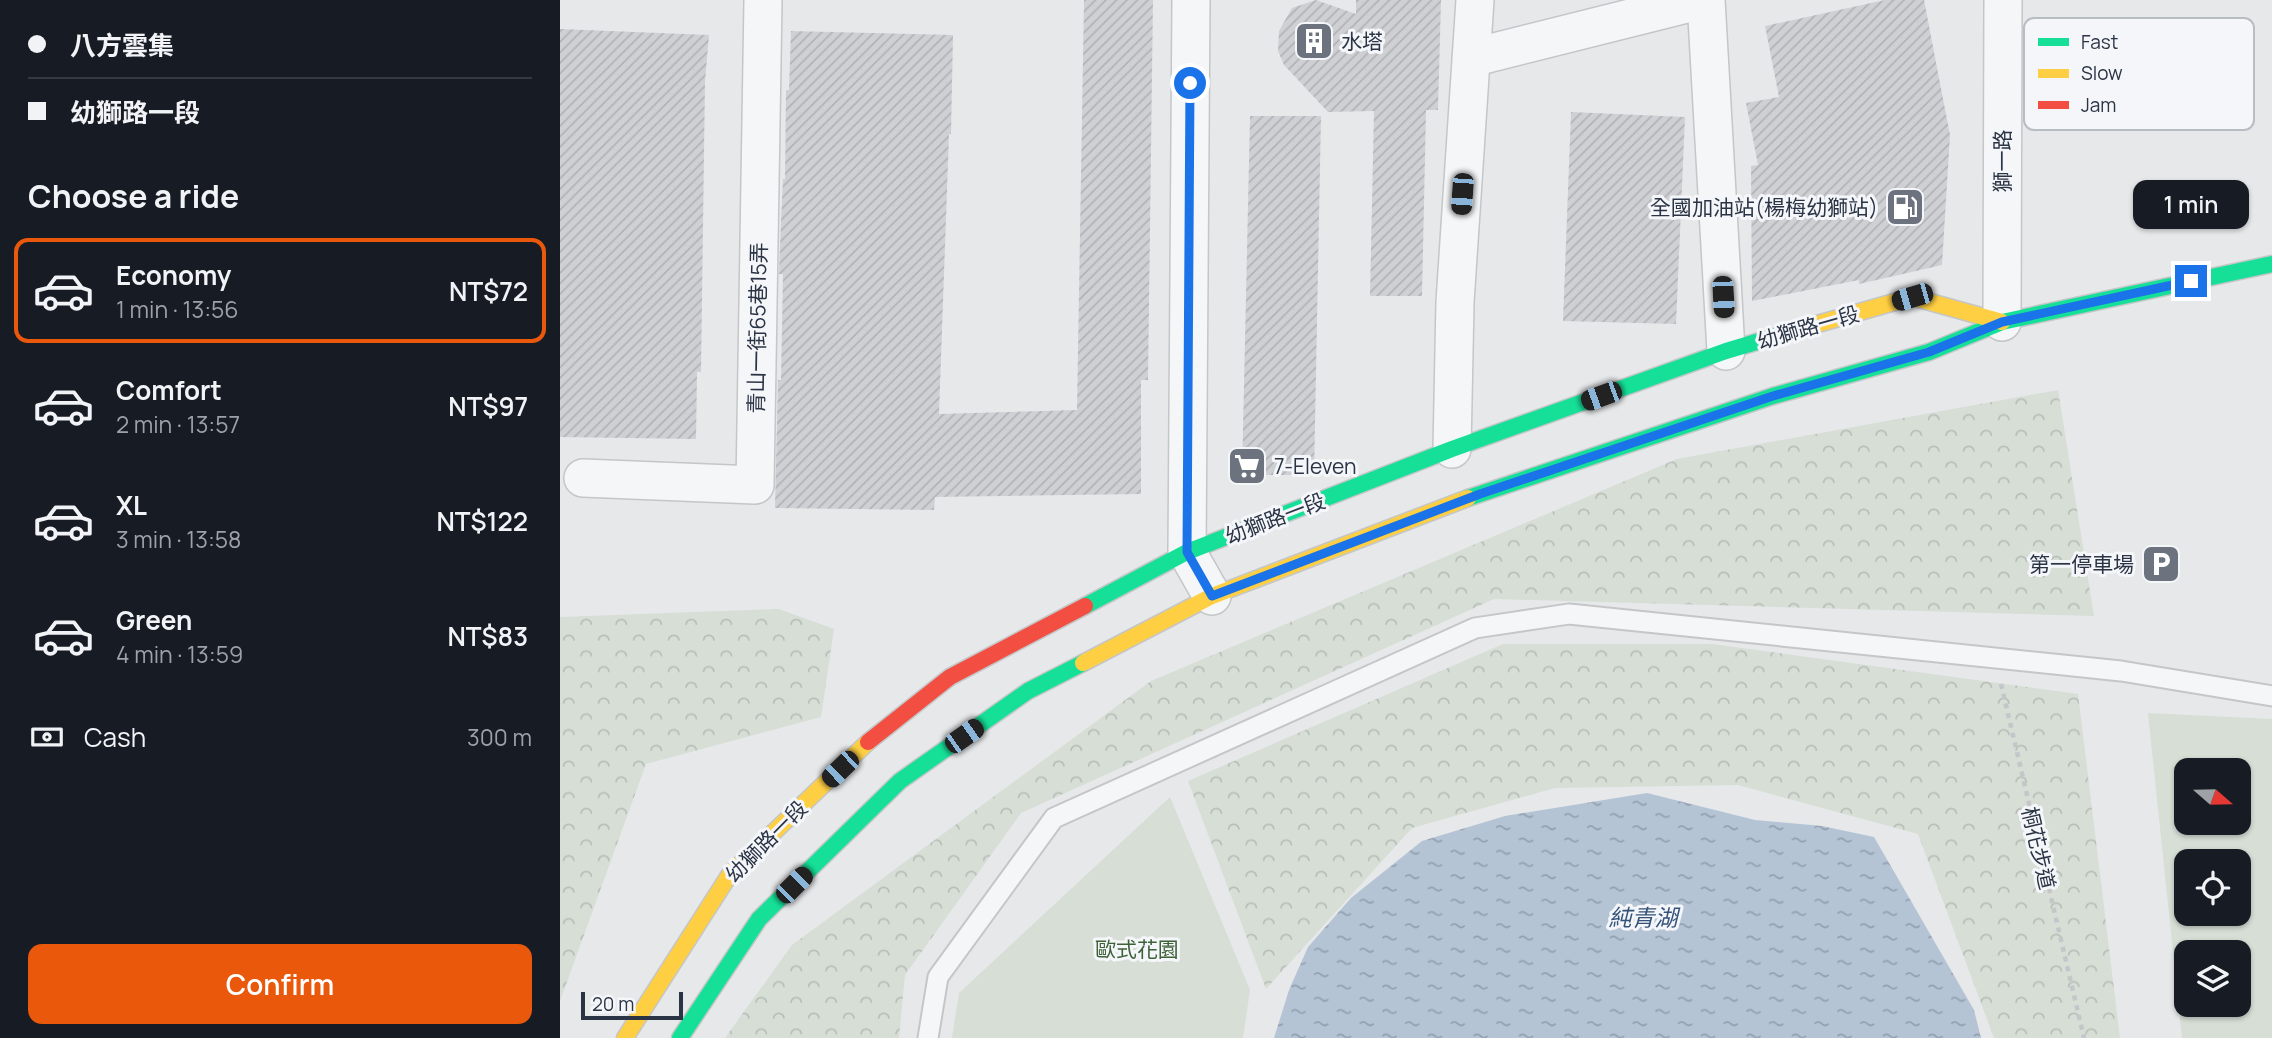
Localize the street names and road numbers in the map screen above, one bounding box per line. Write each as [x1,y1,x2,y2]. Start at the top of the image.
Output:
street label: 獅一路 [1988,130,2016,193]
street label: 青山一街65巷15弄 [742,242,772,414]
street label: 幼獅路一段 [1754,299,1862,355]
street label: 幼獅路一段 [1221,486,1329,550]
street label: 幼獅路一段 [719,794,813,888]
street label: 桐花步道 [2016,804,2062,892]

